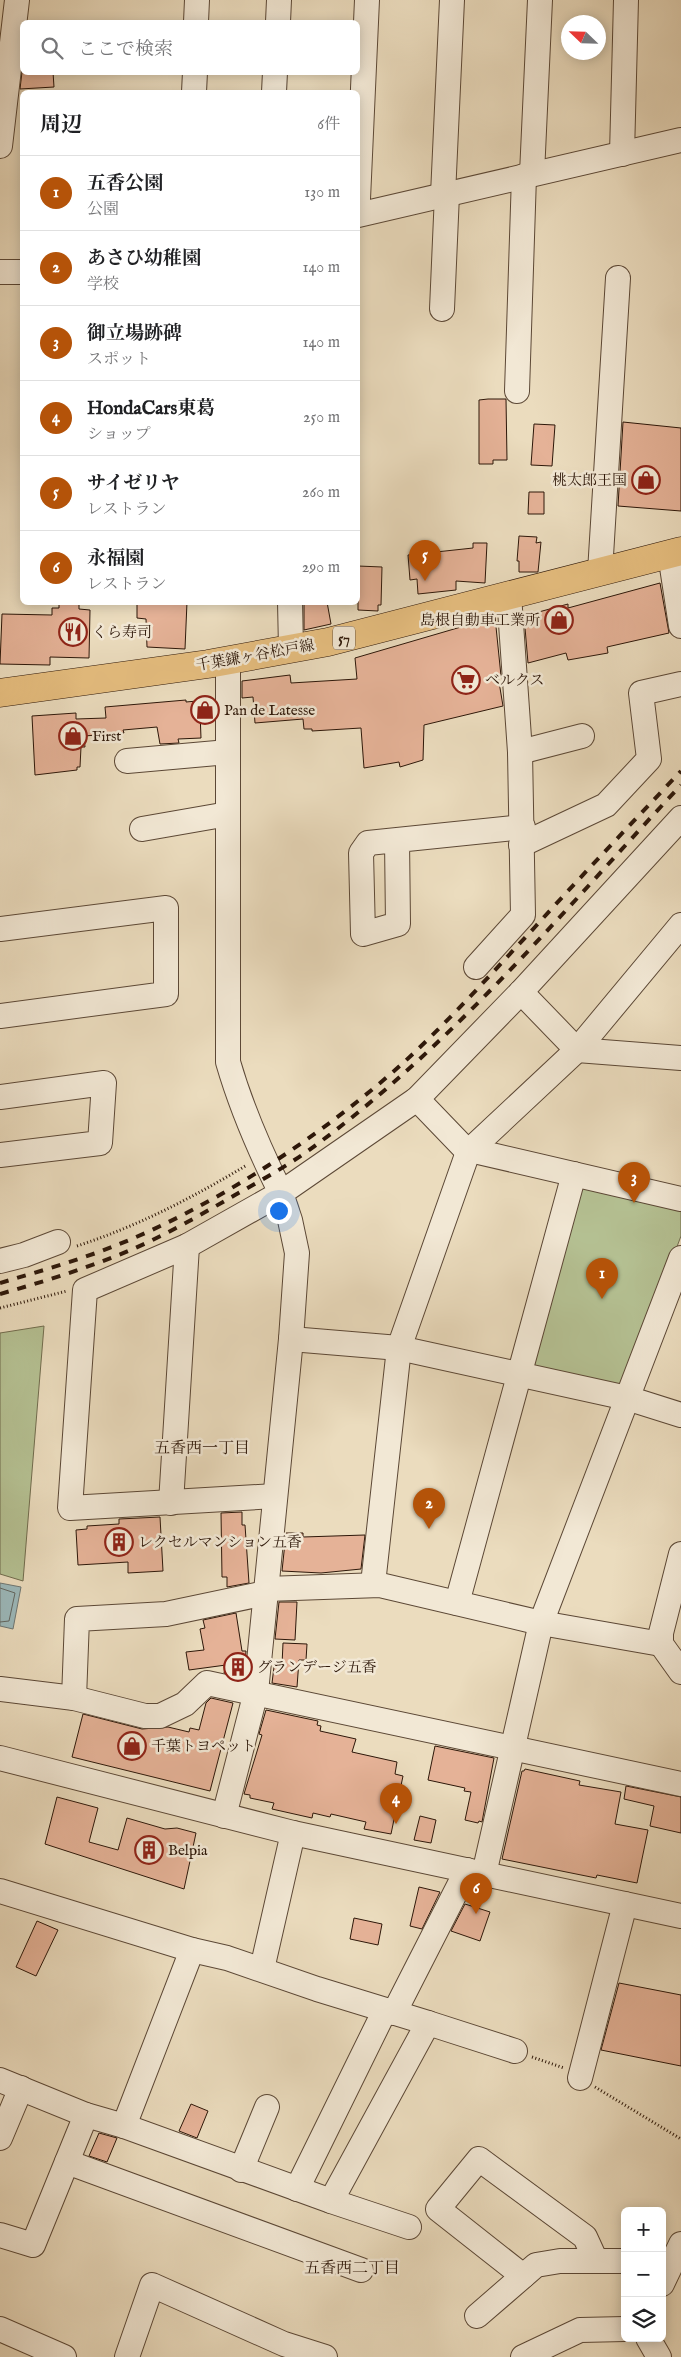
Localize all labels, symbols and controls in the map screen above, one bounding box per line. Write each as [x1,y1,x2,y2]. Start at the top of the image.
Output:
north arrow [561,15,606,60]
search box [20,20,360,75]
icon: search [38,34,66,62]
text: ここで検索 [78,38,173,62]
text: 周辺 [40,112,82,139]
text: 6件 [317,115,340,135]
text: 五香公園 [87,172,163,196]
text: 1 [53,183,59,203]
text: 130 m [304,183,340,203]
text: 公園 [87,200,119,220]
text: あさひ幼稚園 [87,247,201,271]
text: 2 [52,258,60,278]
text: 140 m [302,258,340,278]
text: 学校 [87,275,119,295]
text: 御立場跡碑 [87,322,182,346]
text: 3 [53,333,59,353]
text: 140 m [302,333,340,353]
text: スポット [87,350,151,370]
text: HondaCars東葛 [87,397,215,421]
text: 4 [52,408,60,428]
text: 250 m [303,408,340,428]
text: ショップ [87,425,151,445]
shop icon: 桃太郎王国 [631,465,661,495]
place label: 桃太郎王国 [552,471,627,490]
text: サイゼリヤ [87,472,180,496]
text: 5 [53,483,59,503]
text: 260 m [302,483,340,503]
text: レストラン [87,500,167,520]
pin: 5 [409,540,441,581]
text: 永福園 [87,547,144,571]
text: 6 [53,558,59,578]
text: 290 m [302,558,340,578]
text: レストラン [87,575,167,595]
shop icon: 島根自動車工業所 [544,605,574,635]
place label: 島根自動車工業所 [420,611,540,630]
restaurant icon: くら寿司 [58,617,88,647]
place label: くら寿司 [92,623,152,642]
road number: 57 [333,626,355,650]
street label: 千葉鎌ヶ谷松戸線 [194,636,316,675]
supermarket icon: ベルクス [451,665,481,695]
place label: ベルクス [485,671,545,690]
shop icon: Pan de Latesse [190,695,220,725]
place label: Pan de Latesse [224,701,315,720]
shop icon: First [58,721,88,751]
place label: First [92,727,121,746]
pin: 3 [618,1162,650,1203]
your location [266,1198,292,1224]
pin: 1 [586,1258,618,1299]
district label: 五香西一丁目 [154,1439,250,1459]
pin: 2 [413,1488,445,1529]
building icon: レクセルマンション五香 [104,1527,134,1557]
place label: レクセルマンション五香 [138,1533,302,1552]
building icon: グランデージ五香 [223,1652,253,1682]
place label: グランデージ五香 [257,1658,377,1677]
shop icon: 千葉トヨペット [117,1731,147,1761]
place label: 千葉トヨペット [151,1737,256,1756]
pin: 4 [380,1783,412,1824]
building icon: Belpia [134,1835,164,1865]
place label: Belpia [168,1841,208,1860]
pin: 6 [460,1873,492,1914]
map controls [621,2207,666,2342]
button: + [621,2207,666,2252]
button: − [621,2252,666,2297]
district label: 五香西二丁目 [304,2259,400,2279]
button: layers [621,2297,666,2342]

